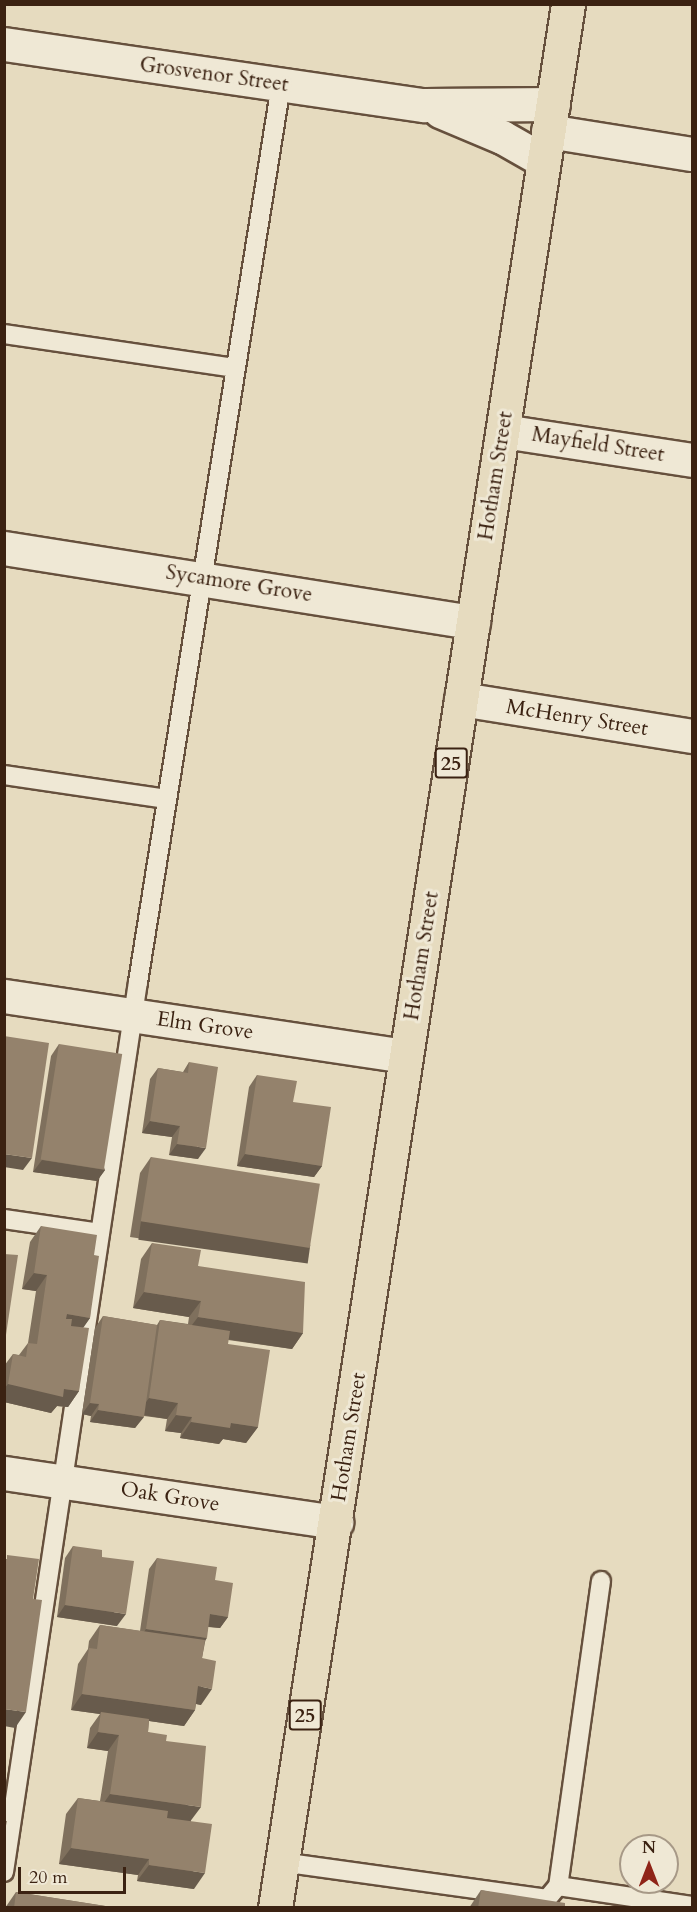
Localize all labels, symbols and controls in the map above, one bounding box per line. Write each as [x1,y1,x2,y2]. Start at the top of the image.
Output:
street label: Grosvenor Street [138,52,290,98]
street label: Hotham Street [473,410,519,542]
street label: Mayfield Street [530,422,666,468]
street label: Sycamore Grove [164,560,314,608]
street label: McHenry Street [504,694,650,742]
road number: 25 [434,746,468,780]
street label: Hotham Street [399,890,445,1022]
street label: Elm Grove [155,1007,255,1045]
street label: Hotham Street [326,1371,372,1503]
street label: Oak Grove [119,1477,221,1517]
road number: 25 [288,1698,322,1732]
north arrow [619,1834,679,1894]
text: N [642,1837,656,1859]
scale bar [21,1855,129,1893]
text: 20 m [29,1865,68,1890]

